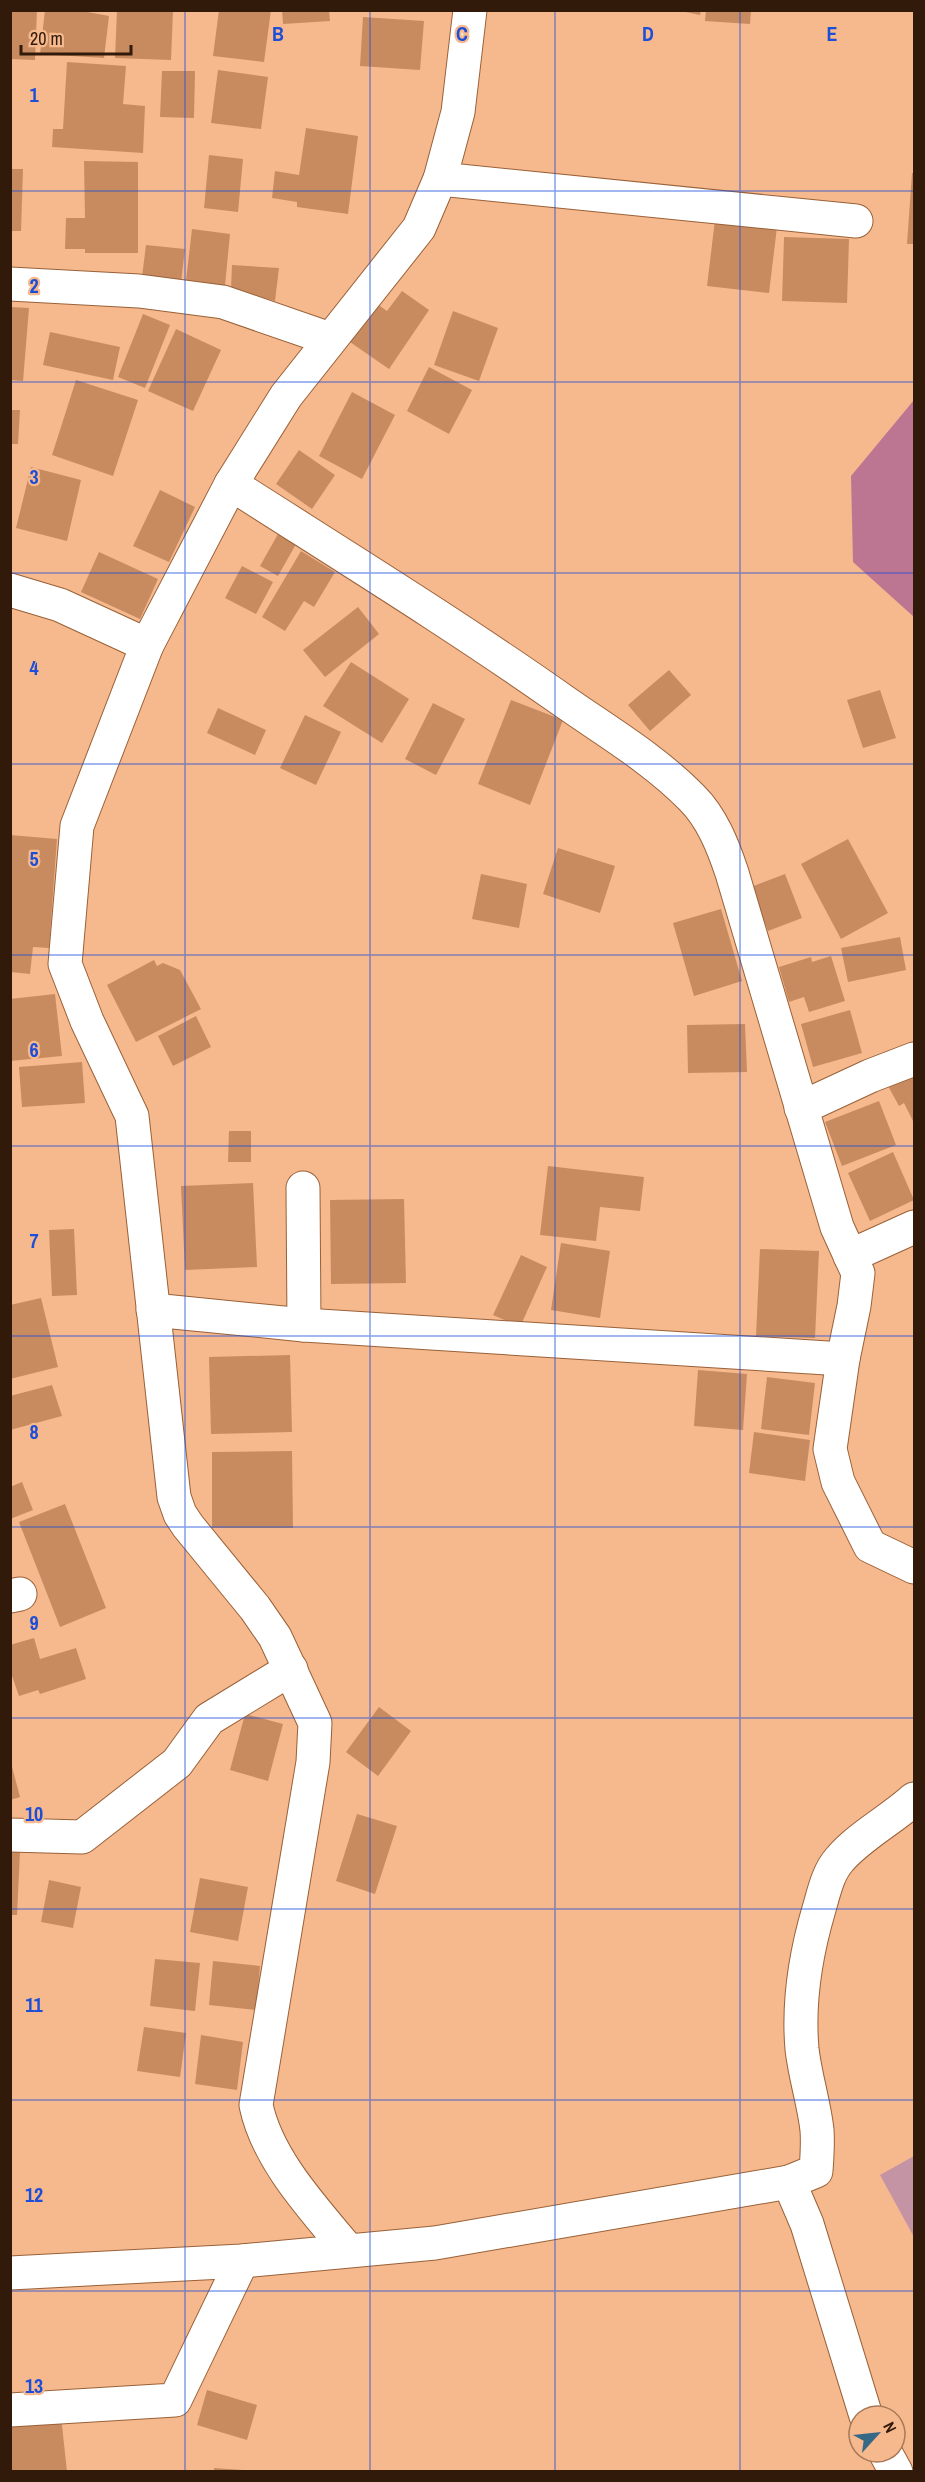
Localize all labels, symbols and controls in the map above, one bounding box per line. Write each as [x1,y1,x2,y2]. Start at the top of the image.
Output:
scale bar [21,18,130,56]
text: B [272,20,284,47]
text: C [456,20,468,47]
text: D [642,20,654,47]
text: E [827,20,838,47]
text: 20 m [30,26,63,51]
text: 1 [29,81,39,108]
text: 2 [29,272,39,299]
text: 3 [29,463,39,490]
text: 4 [29,654,39,681]
text: 5 [29,845,39,872]
text: 6 [29,1036,39,1063]
text: 7 [29,1227,39,1254]
text: 8 [29,1418,39,1445]
text: 9 [29,1609,39,1636]
text: 10 [25,1800,43,1827]
text: 11 [25,1991,44,2018]
text: 12 [25,2181,43,2208]
text: 13 [25,2372,43,2399]
north arrow [847,2404,907,2464]
text: N [878,2418,902,2436]

